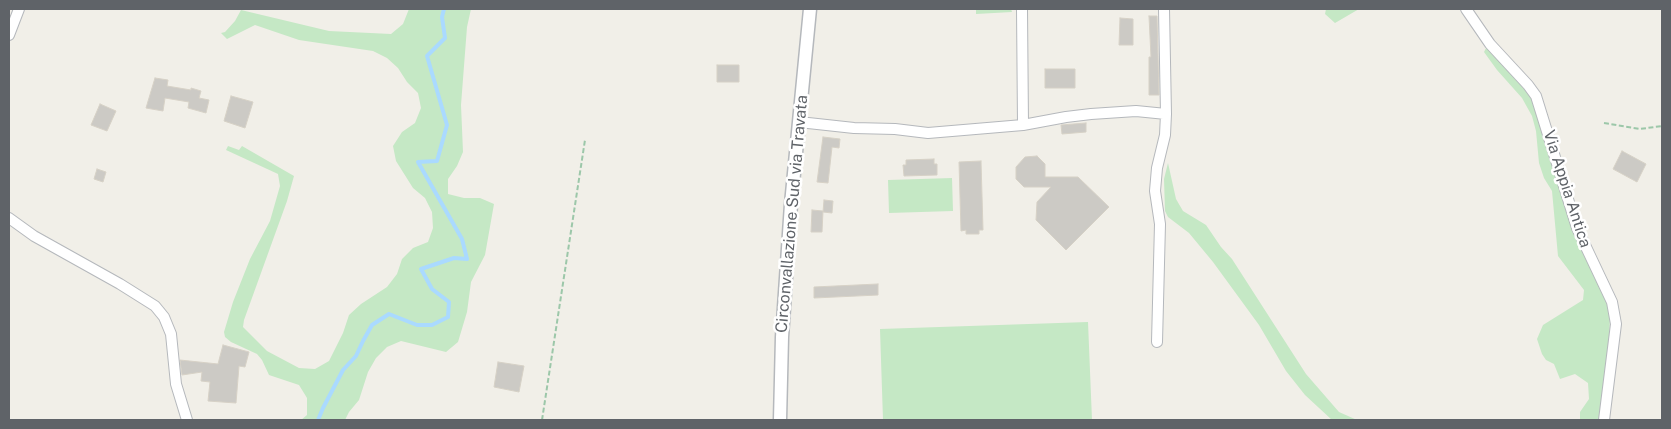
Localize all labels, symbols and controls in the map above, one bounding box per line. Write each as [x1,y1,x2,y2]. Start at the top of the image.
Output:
street label: Circonvallazione Sud via Travata [772,94,812,334]
street label: Via Appia Antica [1539,128,1595,250]

